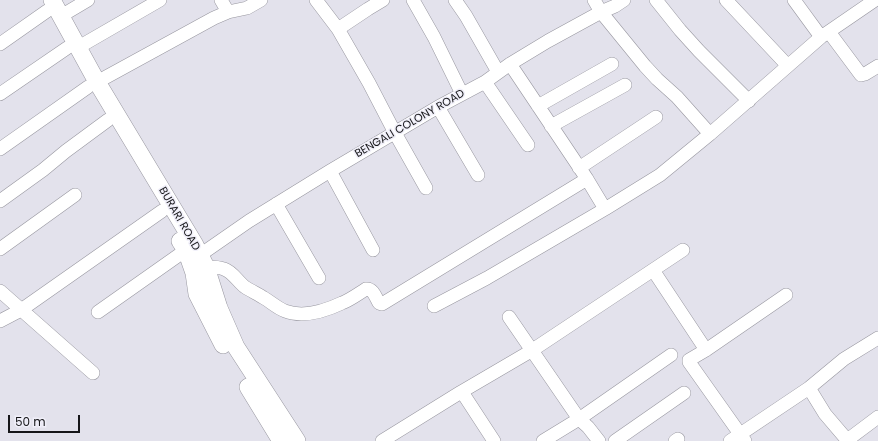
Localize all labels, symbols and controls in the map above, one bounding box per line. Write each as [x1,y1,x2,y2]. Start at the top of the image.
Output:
street label: BENGALI COLONY ROAD [353,87,467,161]
street label: BURARI ROAD [156,185,202,253]
scale bar [10,407,82,433]
text: 50 m [15,413,46,430]

